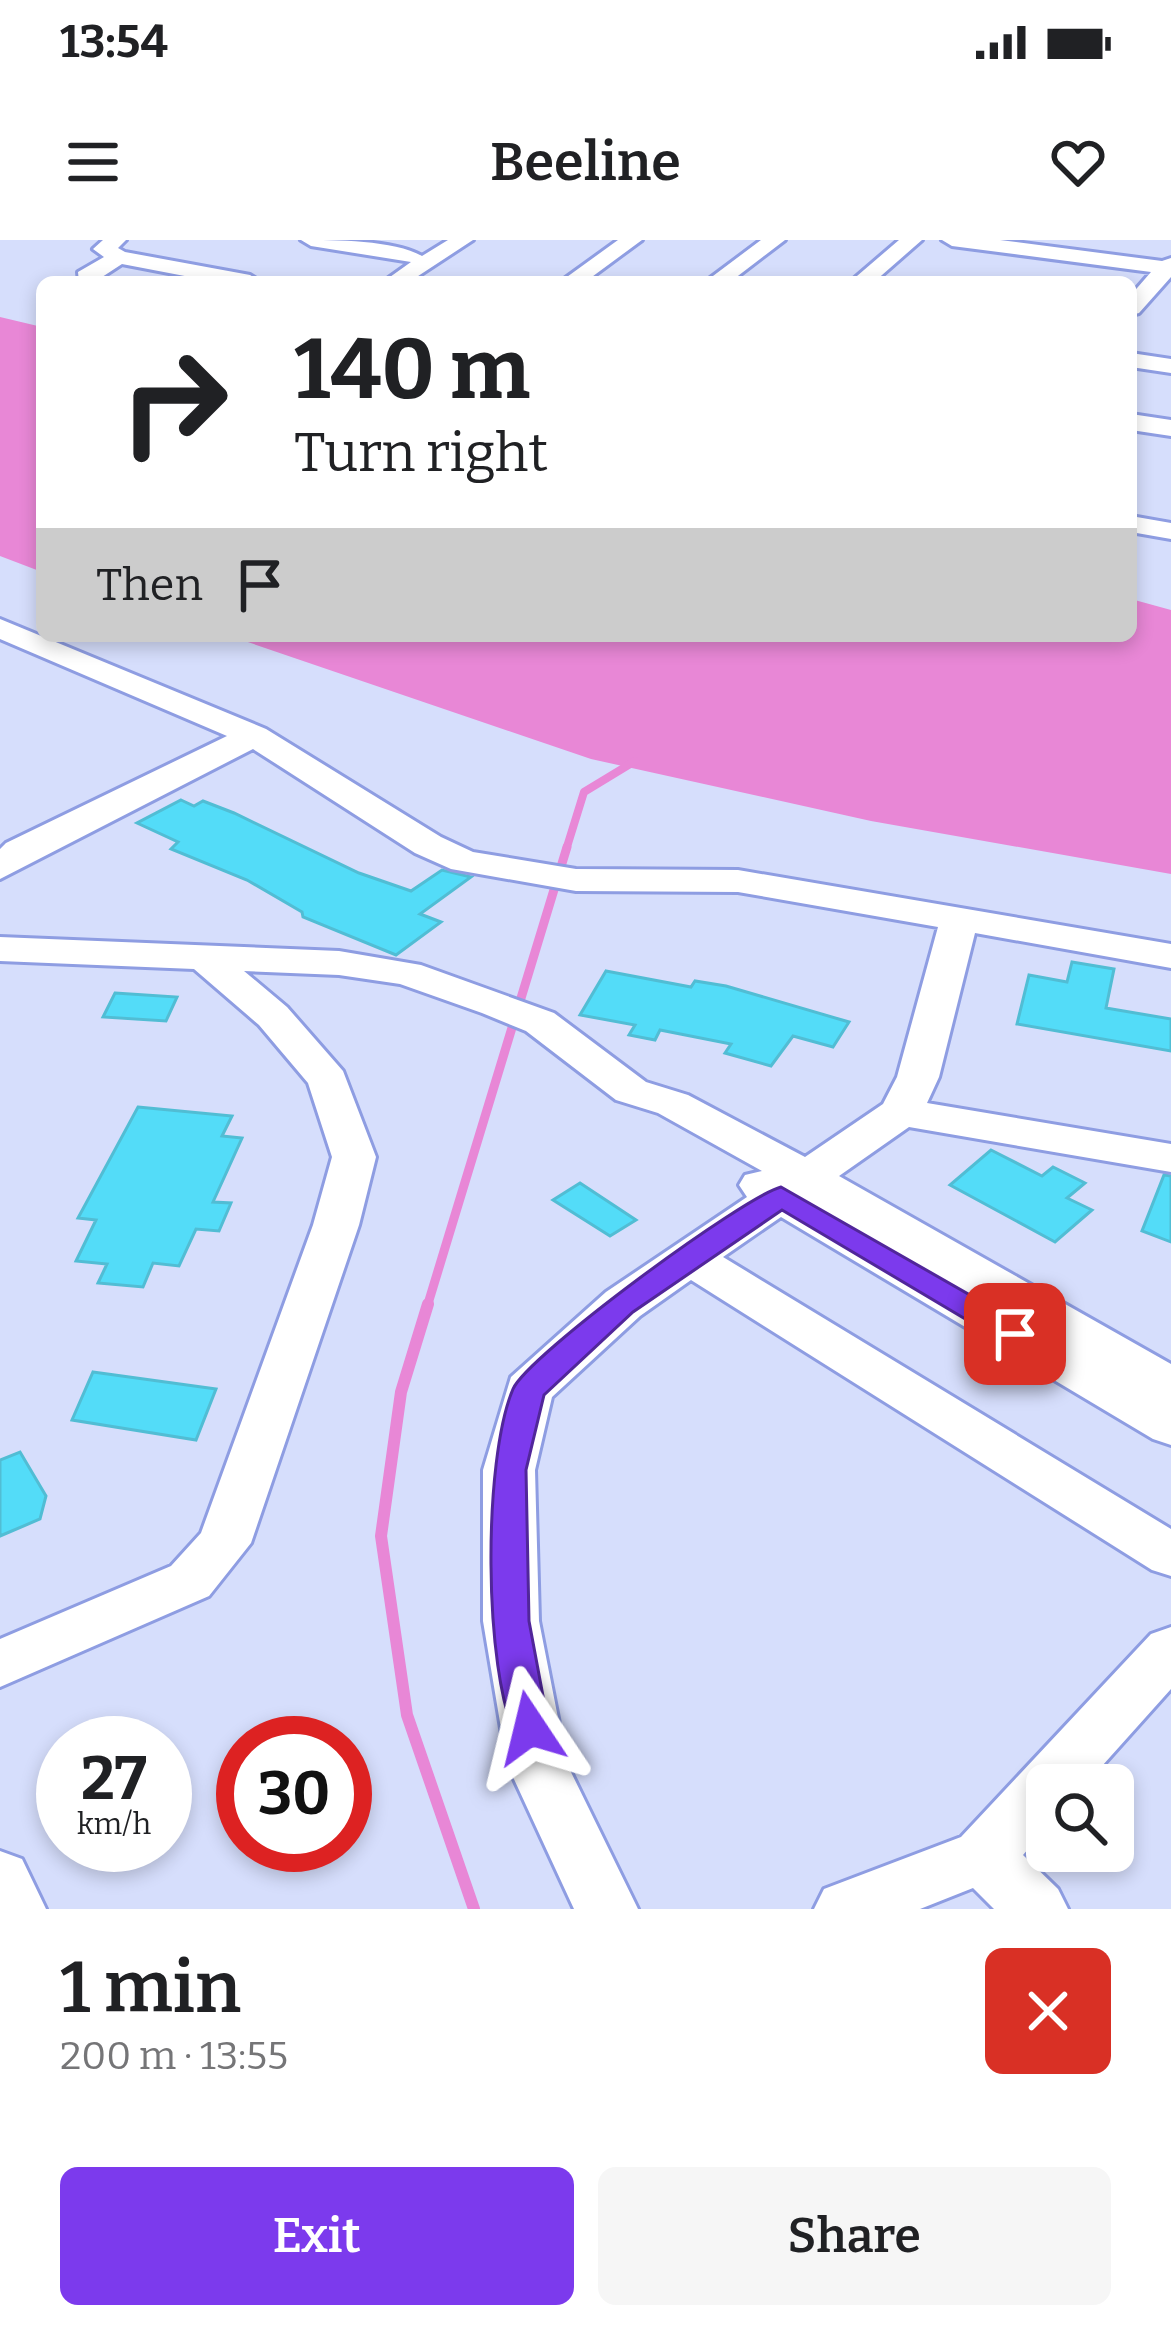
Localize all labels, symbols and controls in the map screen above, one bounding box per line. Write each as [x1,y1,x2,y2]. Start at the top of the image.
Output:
text: 13:54 [60,15,168,69]
icon: menu [60,129,126,195]
icon: heart [1045,129,1111,195]
text: Beeline [490,130,681,194]
text: 140 m [294,319,530,420]
icon: right [96,324,252,480]
text: Turn right [294,421,548,485]
icon: arrive [227,552,293,618]
text: Then [96,558,203,612]
pin [964,1283,1066,1385]
icon: arrive [982,1301,1048,1367]
position arrow [467,1665,593,1791]
speed limit sign: 30 [216,1716,372,1872]
text: 27 [81,1743,147,1815]
map controls [1026,1764,1134,1872]
button: search [1026,1764,1134,1872]
text: km/h [77,1806,151,1842]
text: 1 min [60,1945,241,2031]
button: close [985,1948,1111,2074]
text: 200 m · 13:55 [60,2033,288,2079]
button: Exit [60,2167,574,2305]
button: Share [598,2167,1111,2305]

